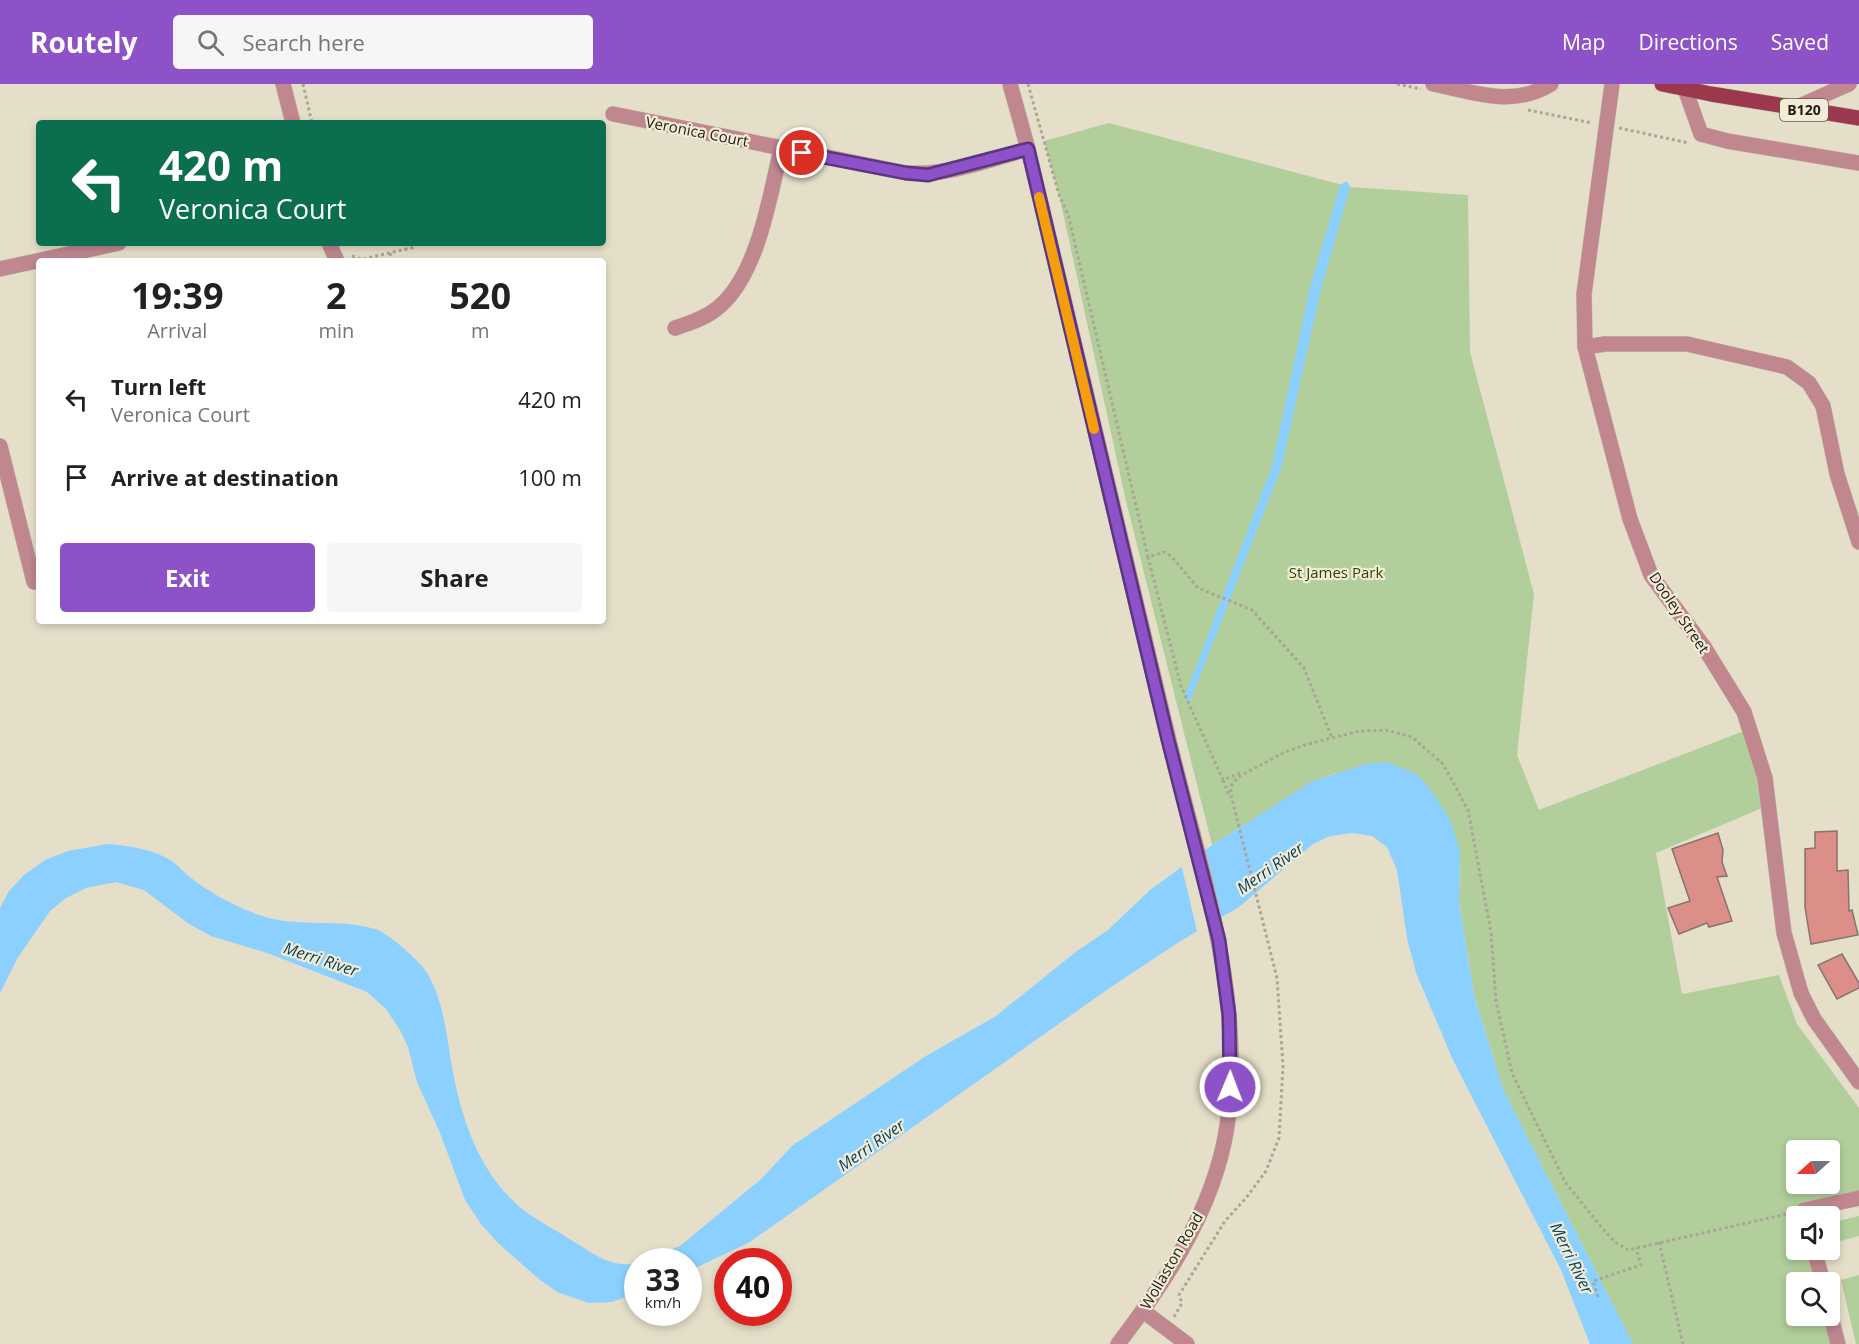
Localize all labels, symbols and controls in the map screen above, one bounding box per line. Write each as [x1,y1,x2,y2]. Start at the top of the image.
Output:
search box [173,15,593,69]
text: Routely [30,23,137,61]
icon: search [194,26,227,59]
text: Search here [242,27,365,57]
text: Map [1562,28,1605,56]
text: Directions [1638,28,1738,56]
text: Saved [1771,28,1829,56]
road number: B120 [1780,99,1828,121]
street label: Veronica Court [644,111,750,151]
pin [776,127,827,178]
text: 420 m [159,136,283,193]
icon: arrive [785,136,818,169]
icon: left [60,144,138,222]
text: Veronica Court [159,190,346,227]
text: 19:39 [131,271,224,320]
text: 2 [326,271,347,320]
text: 520 [449,271,511,320]
text: Arrival [147,317,207,344]
text: min [318,317,354,344]
text: m [471,317,489,344]
text: Turn left [111,371,206,401]
icon: left [60,383,93,416]
text: 420 m [518,384,582,414]
text: Veronica Court [111,401,250,428]
icon: arrive [60,461,93,494]
text: Arrive at destination [111,462,339,492]
text: 100 m [518,462,582,492]
button: Exit [60,543,315,612]
button: Share [327,543,582,612]
park label: St James Park [1289,562,1383,582]
street label: Dooley Street [1645,568,1715,657]
water label: Merri River [1232,837,1308,899]
water label: Merri River [281,937,362,982]
position arrow [1198,1055,1262,1119]
water label: Merri River [833,1114,909,1176]
north arrow [1786,1140,1840,1194]
map controls [1786,1140,1840,1326]
button: sound [1786,1206,1840,1260]
street label: Wollaston Road [1135,1208,1207,1313]
water label: Merri River [1545,1219,1599,1298]
speed limit sign: 40 [714,1248,792,1326]
text: 33 [646,1259,680,1300]
button: search [1786,1272,1840,1326]
text: km/h [645,1292,681,1312]

